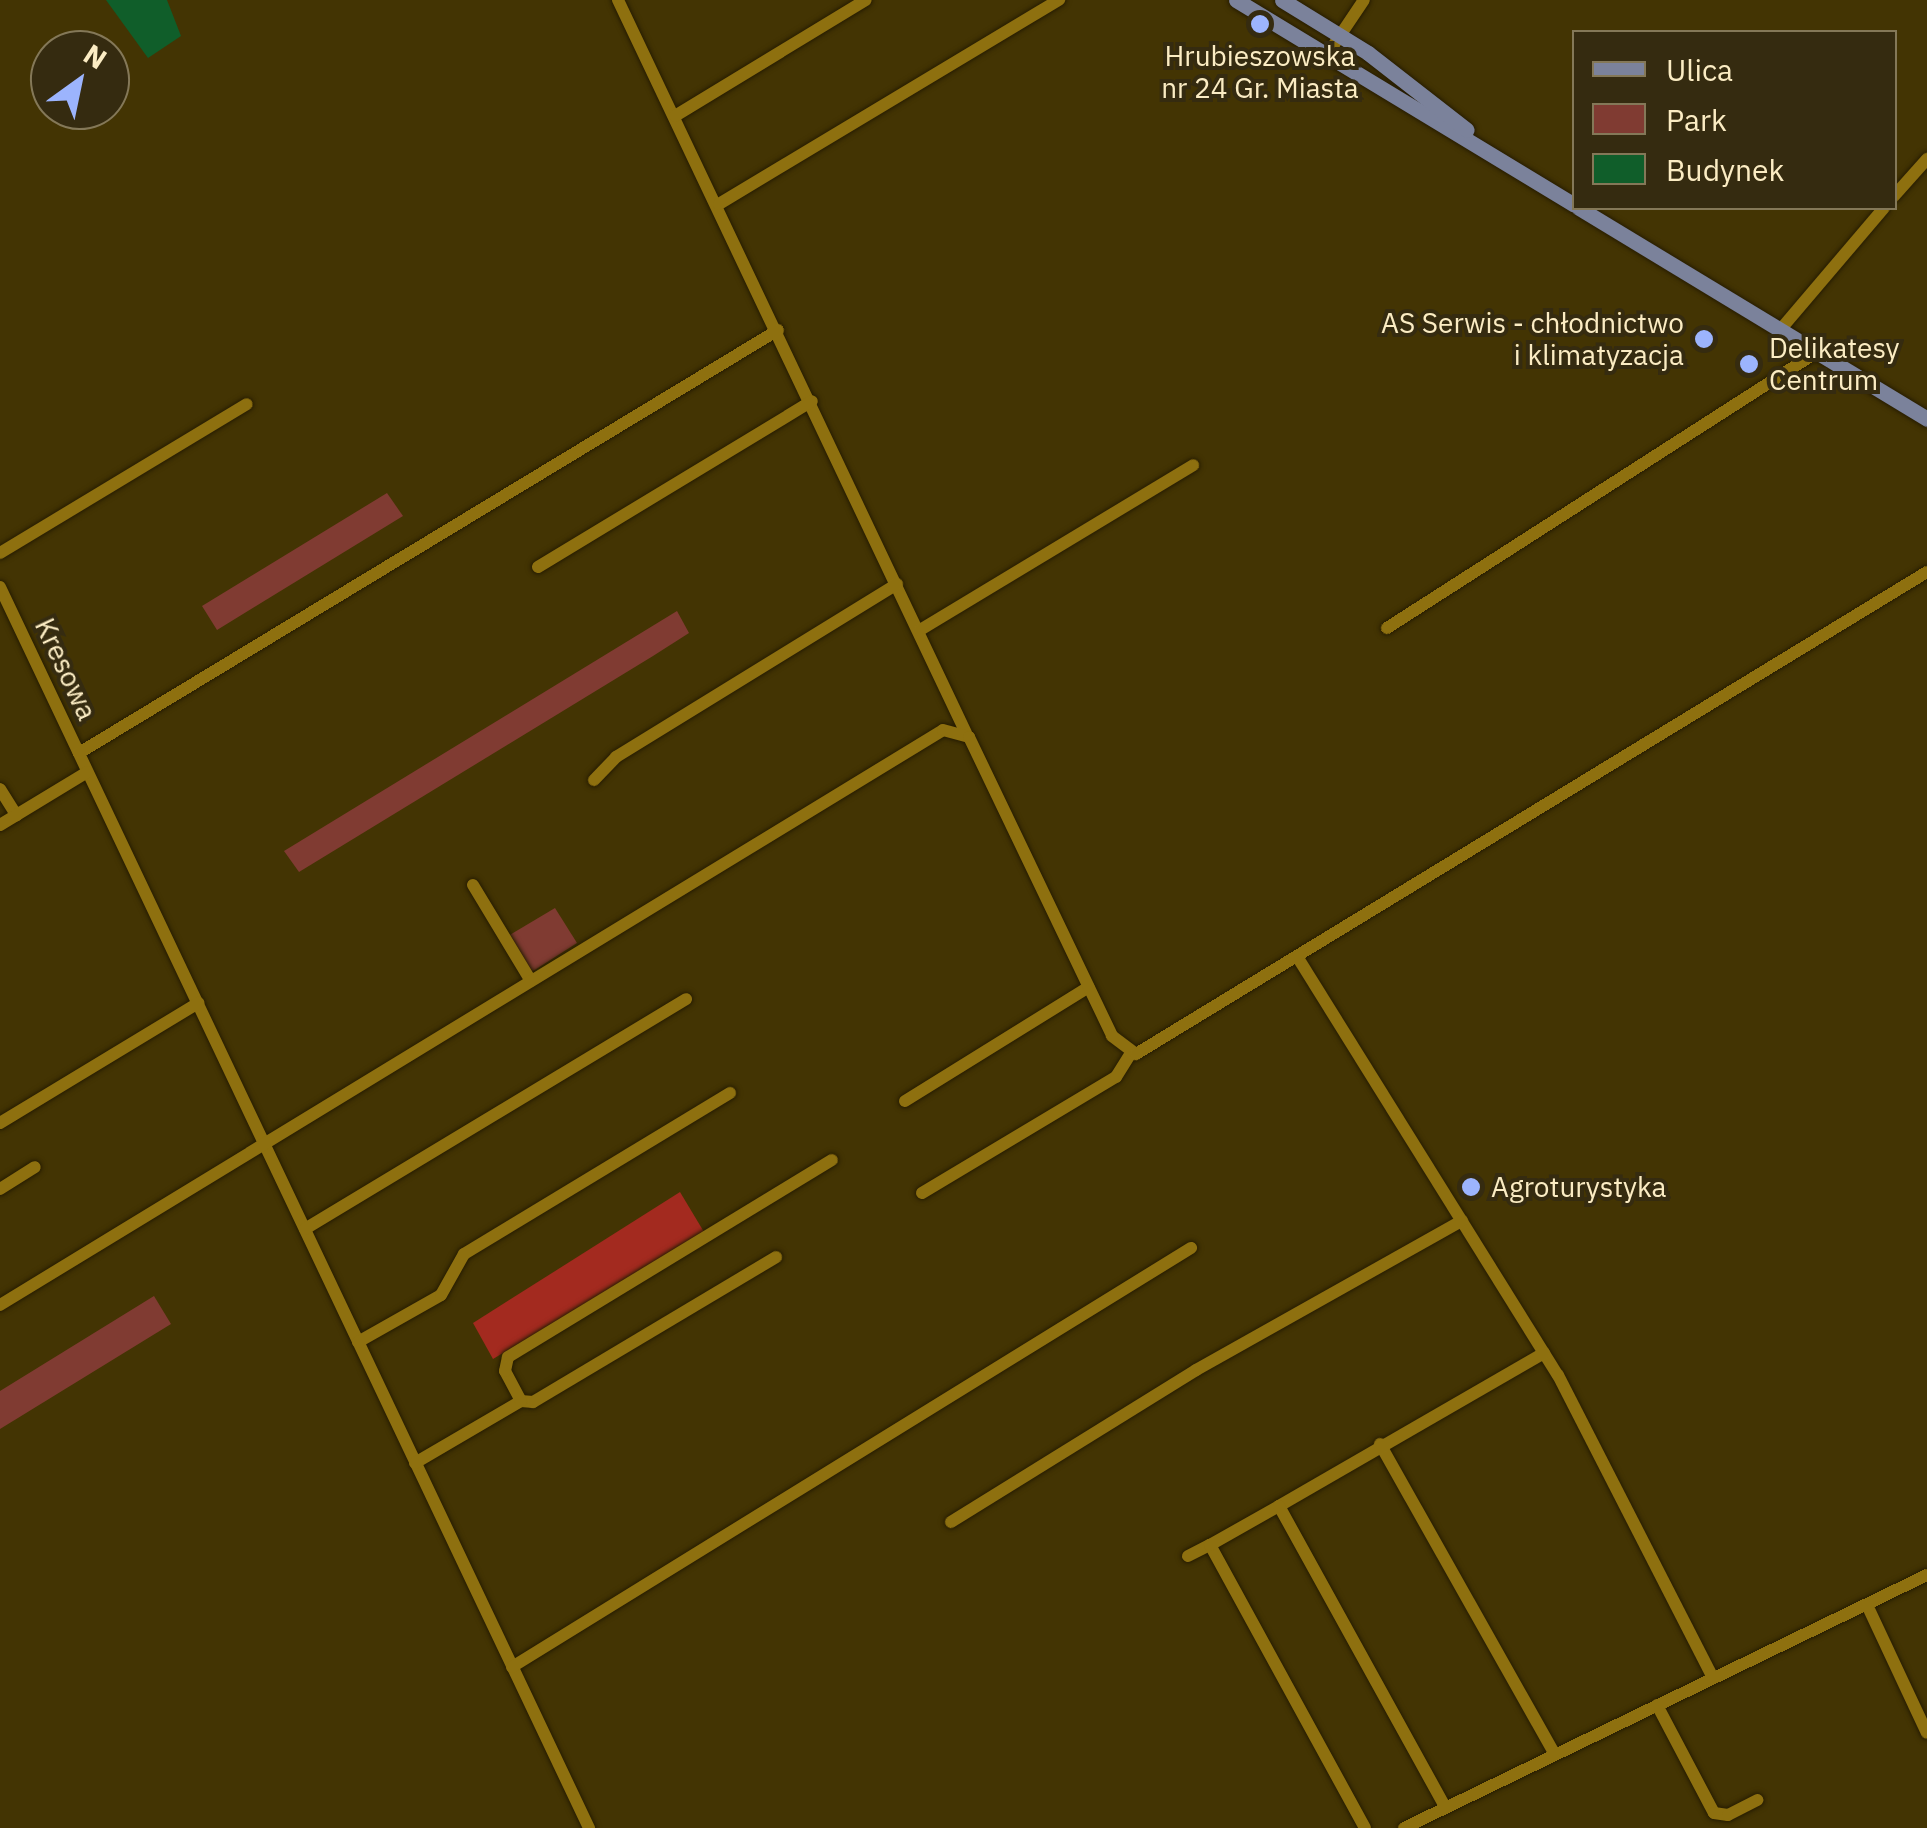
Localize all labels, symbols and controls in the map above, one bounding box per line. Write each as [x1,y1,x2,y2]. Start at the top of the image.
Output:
marker: Hrubieszowska nr 24 Gr. Miasta [1249,13,1271,35]
north arrow [30,30,130,130]
legend [1572,30,1897,210]
text: N [77,35,114,77]
place label: Hrubieszowska nr 24 Gr. Miasta [1161,39,1359,105]
text: Ulica [1666,50,1733,89]
text: Park [1666,100,1727,139]
text: Budynek [1666,150,1784,189]
place label: AS Serwis - chłodnictwo i klimatyzacja [1381,306,1684,372]
marker: AS Serwis - chłodnictwo i klimatyzacja [1693,328,1715,350]
place label: Delikatesy Centrum [1769,331,1900,397]
marker: Delikatesy Centrum [1738,353,1760,375]
street label: Kresowa [28,613,104,725]
place label: Agroturystyka [1491,1170,1667,1204]
marker: Agroturystyka [1460,1176,1482,1198]

